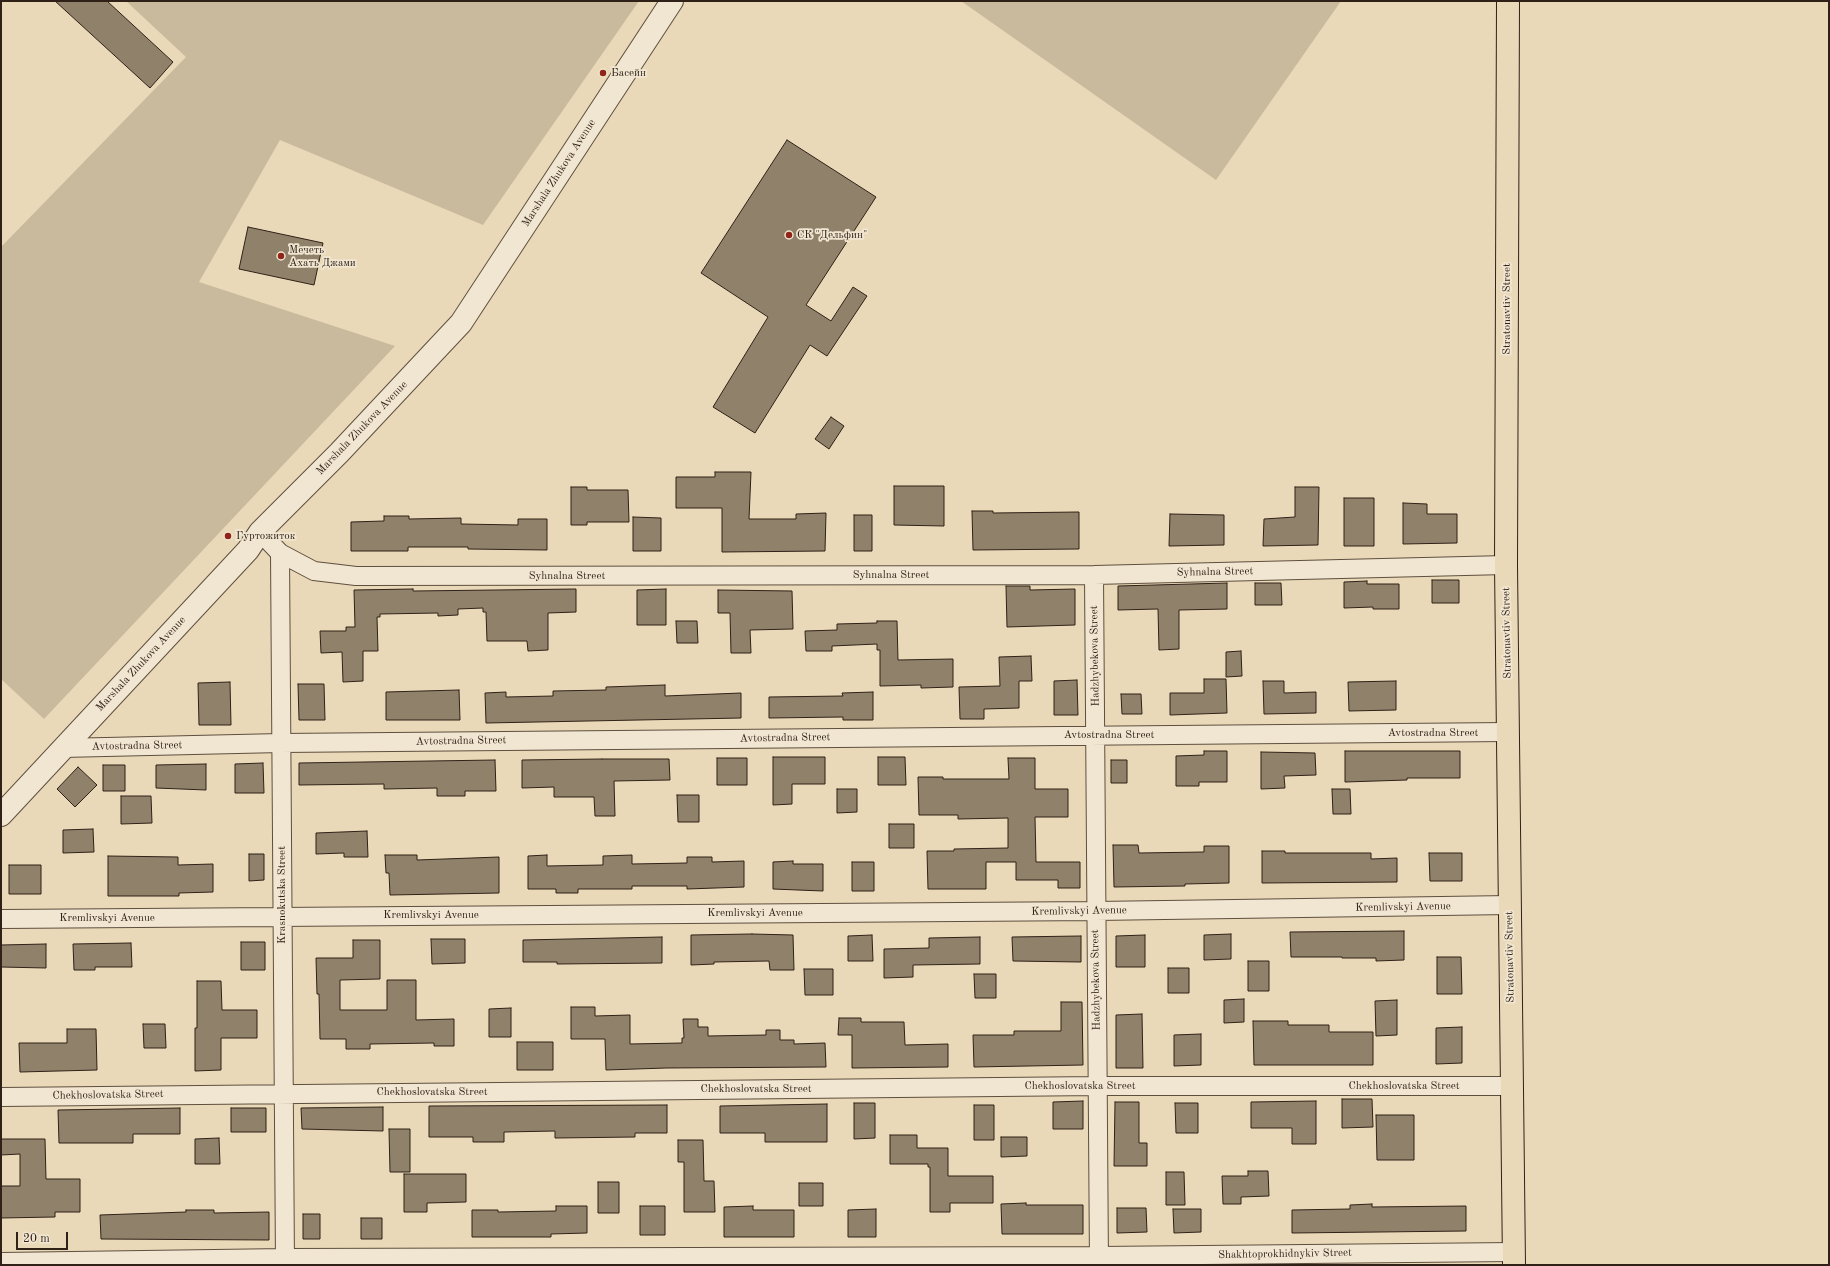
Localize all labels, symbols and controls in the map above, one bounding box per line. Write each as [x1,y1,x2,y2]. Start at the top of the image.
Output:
place label: Басейн [611,66,646,80]
marker: Басейн [598,68,608,78]
street label: Marshala Zhukova Avenue [519,117,599,229]
place label: СК "Дельфин" [797,228,867,242]
marker: СК "Дельфин" [784,230,794,240]
place label: Мечеть Ахать Джами [289,243,356,269]
marker: Мечеть Ахать Джами [276,251,286,261]
street label: Stratonavtiv Street [1500,263,1514,355]
street label: Marshala Zhukova Avenue [314,378,410,478]
place label: Гуртожиток [236,529,295,543]
marker: Гуртожиток [223,531,233,541]
street label: Syhnalna Street [1177,565,1253,579]
street label: Syhnalna Street [853,568,929,582]
street label: Syhnalna Street [529,569,605,583]
street label: Stratonavtiv Street [1500,587,1514,679]
street label: Hadzhybekova Street [1088,605,1102,707]
street label: Marshala Zhukova Avenue [93,614,189,714]
street label: Avtostradna Street [1388,726,1478,740]
street label: Avtostradna Street [1064,728,1154,742]
street label: Avtostradna Street [740,731,830,745]
street label: Avtostradna Street [416,734,506,748]
street label: Avtostradna Street [92,739,182,753]
street label: Krasnokutska Street [275,846,289,944]
street label: Kremlivskyi Avenue [1355,900,1451,914]
street label: Kremlivskyi Avenue [1031,904,1127,918]
street label: Kremlivskyi Avenue [707,906,803,920]
street label: Kremlivskyi Avenue [383,908,479,922]
street label: Kremlivskyi Avenue [59,911,155,925]
street label: Stratonavtiv Street [1503,911,1517,1003]
street label: Hadzhybekova Street [1089,929,1103,1031]
street label: Chekhoslovatska Street [1024,1079,1136,1093]
street label: Chekhoslovatska Street [1348,1079,1460,1093]
street label: Chekhoslovatska Street [700,1082,812,1096]
street label: Chekhoslovatska Street [376,1085,488,1099]
street label: Chekhoslovatska Street [52,1087,164,1103]
scale bar [18,1224,70,1250]
text: 20 m [23,1233,50,1245]
street label: Shakhtoprokhidnykiv Street [1218,1246,1352,1262]

